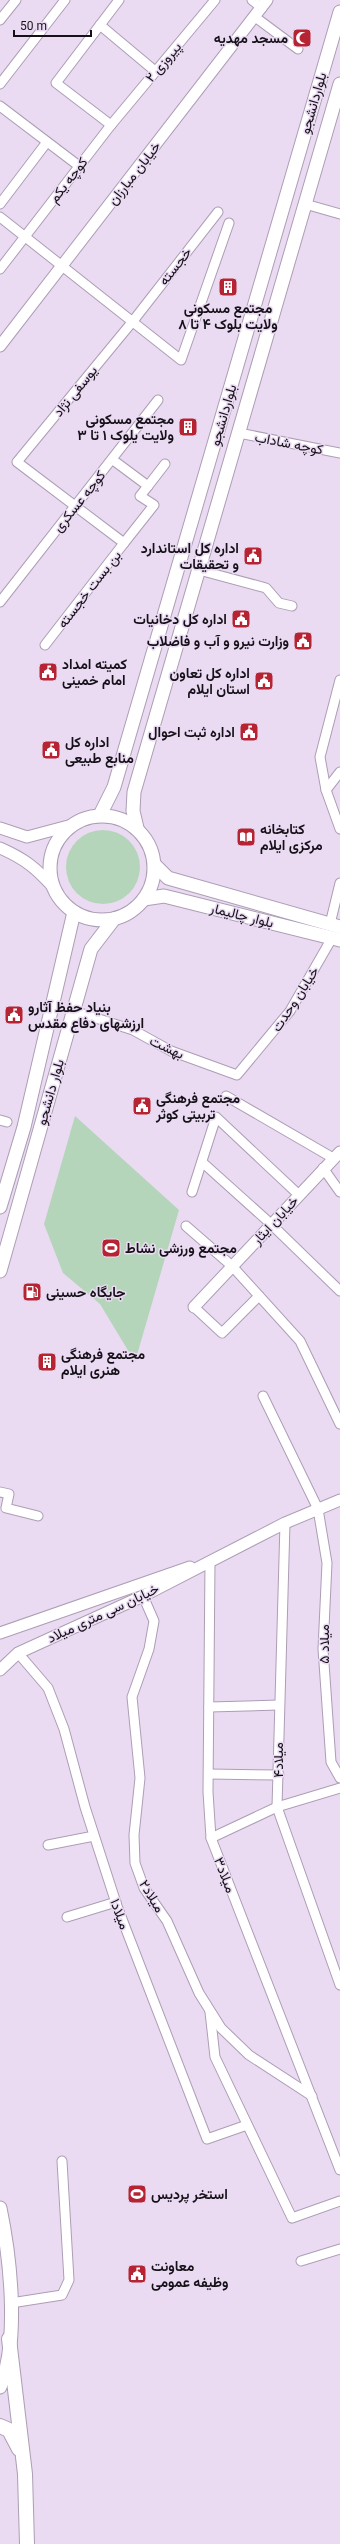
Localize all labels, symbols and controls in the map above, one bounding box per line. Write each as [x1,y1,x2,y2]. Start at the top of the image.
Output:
scale bar [14,12,91,38]
text: 50 m [20,19,47,33]
mosque icon: مسجد مهدیه [291,27,313,49]
place label: مسجد مهدیه [214,30,288,47]
street label: پیروزی ۲ [142,39,186,87]
street label: بلواردانشجو [297,70,330,136]
street label: خیابان مبارزان [104,138,164,208]
street label: کوچه یکم [45,154,92,207]
street label: خجسته [155,244,195,289]
building icon: مجتمع مسکونی ولایت بلوک ۴ تا ۸ [217,276,239,298]
place label: مجتمع مسکونی ولایت بلوک ۴ تا ۸ [178,300,278,333]
street label: یوسفی نژاد [50,362,101,420]
street label: بلواردانشجو [207,382,240,448]
place label: مجتمع مسکونی ولایت یلوک ۱ تا ۳ [77,411,174,444]
building icon: مجتمع مسکونی ولایت یلوک ۱ تا ۳ [177,416,199,438]
street label: کوچه شاداب [253,429,325,459]
street label: کوچه عسکری [49,467,110,536]
place label: اداره کل استاندارد و تحقیقات [141,540,239,573]
public building icon: اداره کل استاندارد و تحقیقات [242,545,264,567]
street label: بن بست خجسته [54,547,125,631]
public building icon: اداره کل دخانیات [230,608,252,630]
place label: اداره کل دخانیات [133,611,227,628]
public building icon: وزارت نیرو و آب و فاضلاب [292,630,314,652]
place label: وزارت نیرو و آب و فاضلاب [147,633,289,650]
place label: کمیته امداد امام خمینی [62,656,127,689]
public building icon: کمیته امداد امام خمینی [37,661,59,683]
place label: اداره کل تعاون استان ایلام [170,665,250,698]
public building icon: اداره کل تعاون استان ایلام [253,670,275,692]
public building icon: اداره ثبت احوال [238,721,260,743]
place label: اداره ثبت احوال [148,724,235,741]
place label: اداره کل منابع طبیعی [65,734,134,768]
public building icon: اداره کل منابع طبیعی [40,739,62,761]
place label: کتابخانه مرکزی ایلام [260,821,323,854]
library icon: کتابخانه مرکزی ایلام [235,826,257,848]
street label: بلوار چالیمار [207,899,275,933]
street label: خیابان وحدت [268,964,323,1035]
place label: بنیاد حفظ آثارو ارزشهای دفاع مقدس [28,999,144,1033]
public building icon: بنیاد حفظ آثارو ارزشهای دفاع مقدس [3,1004,25,1026]
street label: بهشت [147,1032,187,1063]
street label: بلوار دانشجو [33,1057,68,1127]
place label: مجتمع فرهنگی تربیتی کوثر [155,1090,241,1123]
public building icon: مجتمع فرهنگی تربیتی کوثر [131,1095,153,1117]
street label: خیابان ایثار [248,1193,302,1249]
sports icon: مجتمع ورزشی نشاط [100,1237,122,1259]
place label: مجتمع ورزشی نشاط [125,1240,237,1258]
fuel station icon: جایگاه حسینی [21,1281,43,1303]
place label: جایگاه حسینی [46,1284,126,1301]
place label: مجتمع فرهنگی هنری ایلام [61,1346,146,1379]
building icon: مجتمع فرهنگی هنری ایلام [36,1351,58,1373]
street label: خیابان سی متری میلاد [45,1580,162,1647]
street label: میلاد ۵ [316,1624,332,1664]
street label: میلاد۴ [270,1742,286,1778]
street label: میلاد۳ [211,1855,239,1895]
street label: میلاد۲ [136,1877,168,1915]
street label: میلاد۱ [107,1896,133,1932]
sports icon: استخر پردیس [126,2183,148,2205]
place label: استخر پردیس [151,2186,228,2204]
place label: معاونت وظیفه عمومی [151,2258,229,2291]
public building icon: معاونت وظیفه عمومی [126,2263,148,2285]

